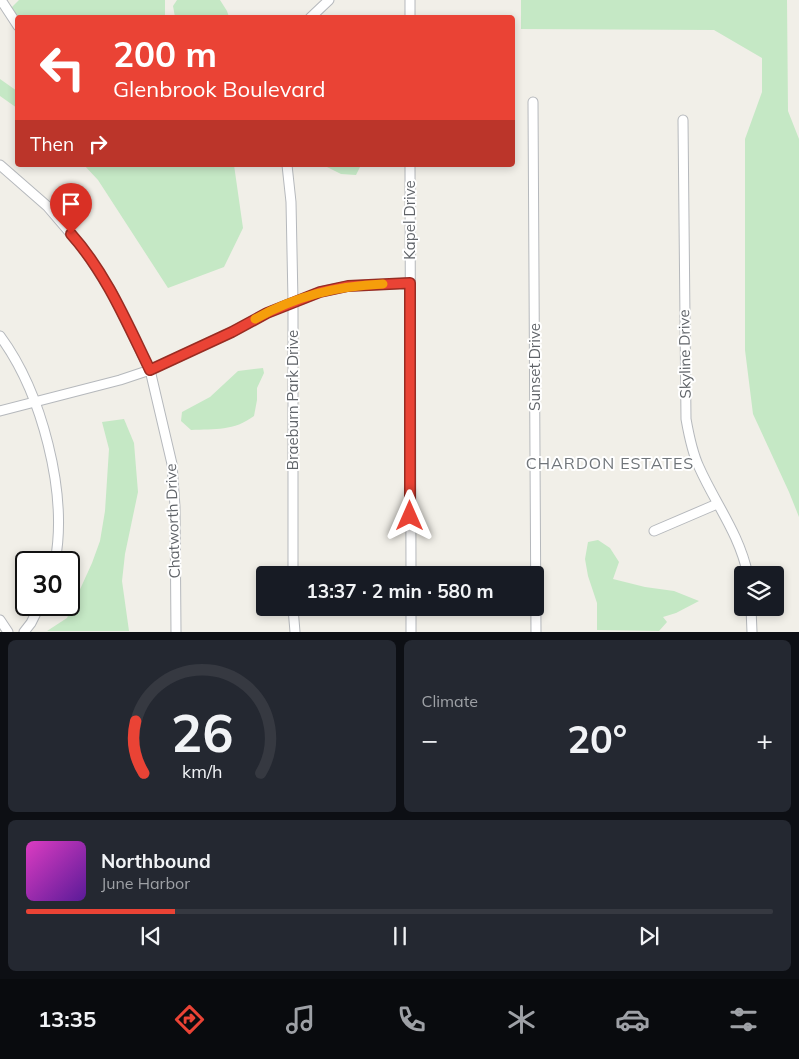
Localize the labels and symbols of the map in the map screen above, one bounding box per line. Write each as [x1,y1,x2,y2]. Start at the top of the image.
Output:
street label: Kapel Drive [400,180,419,260]
pin [50,183,92,234]
street label: Skyline Drive [674,309,695,399]
street label: Sunset Drive [525,323,544,411]
street label: Braeburn Park Drive [283,330,302,470]
district label: CHARDON ESTATES [526,453,694,473]
street label: Chatworth Drive [161,463,184,579]
position arrow [383,489,435,541]
speed limit sign: 30 [15,551,80,616]

